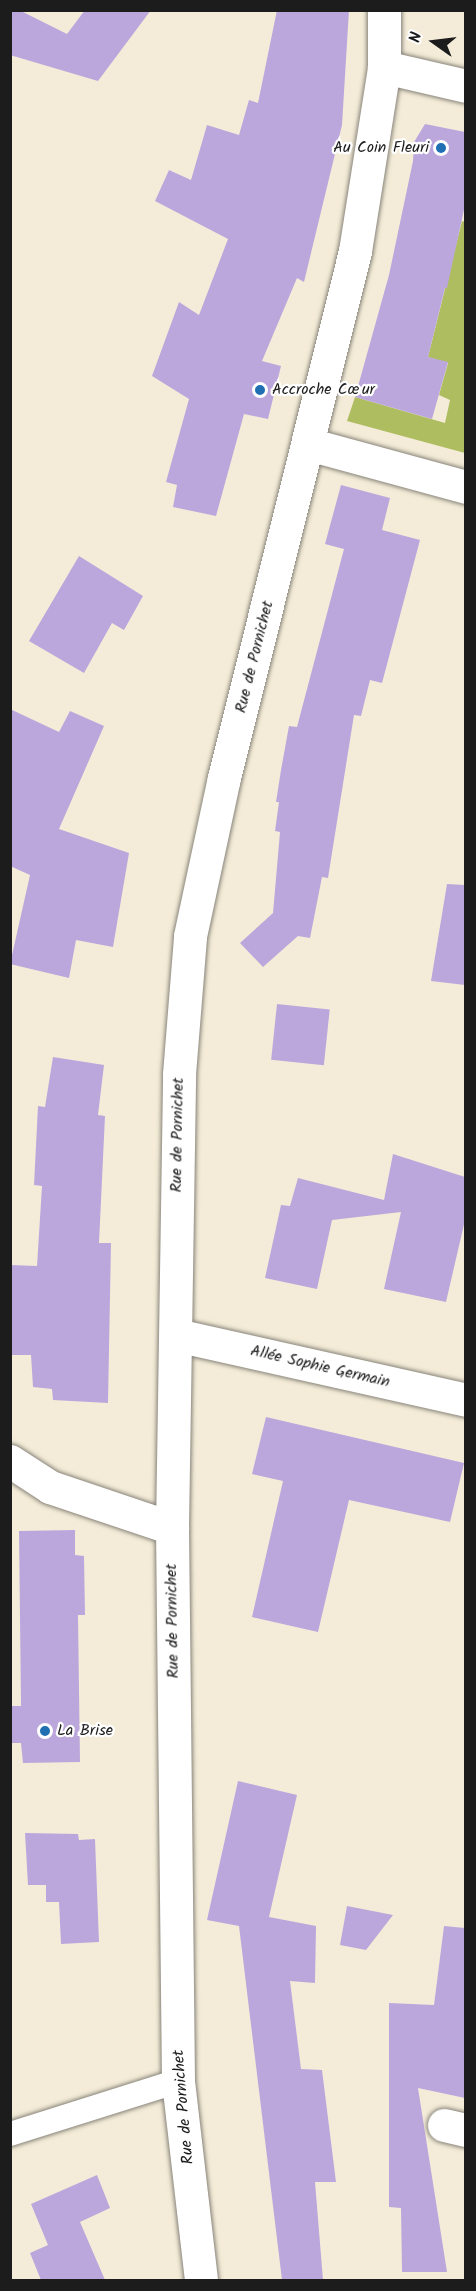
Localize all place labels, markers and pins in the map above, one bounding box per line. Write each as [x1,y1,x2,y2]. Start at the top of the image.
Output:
place label: Au Coin Fleuri [333,138,429,158]
marker: Au Coin Fleuri [434,141,448,155]
place label: Accroche Cœur [272,380,375,400]
marker: Accroche Cœur [253,383,267,397]
place label: La Brise [57,1721,113,1741]
marker: La Brise [38,1724,52,1738]

